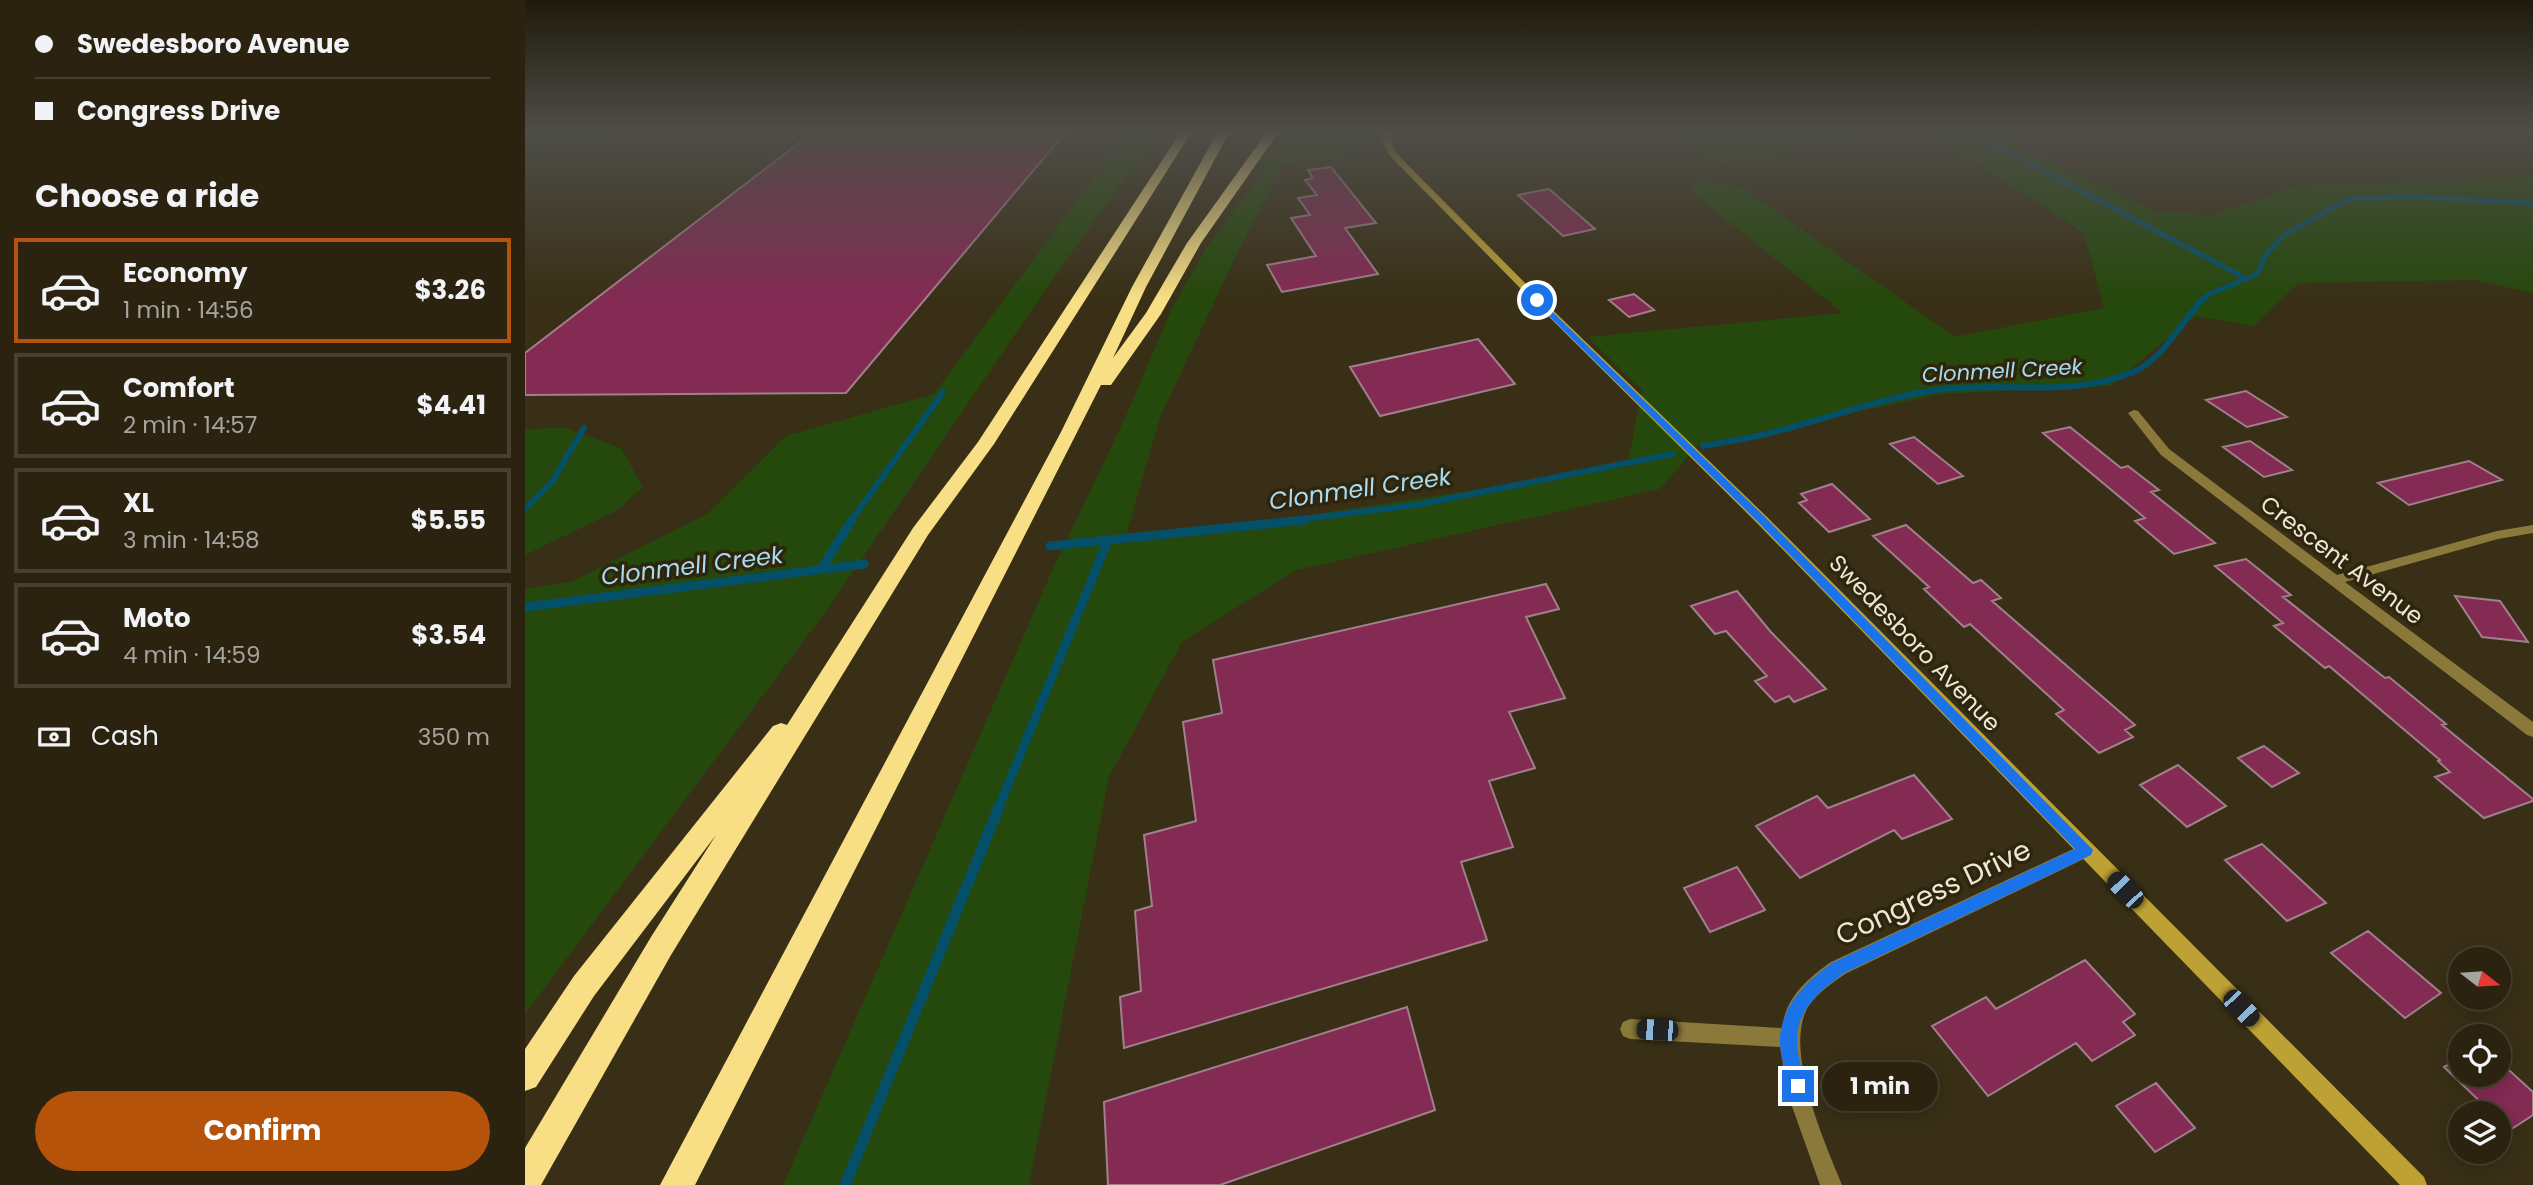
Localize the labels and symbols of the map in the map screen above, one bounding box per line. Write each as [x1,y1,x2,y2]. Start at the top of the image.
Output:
route start [1521,284,1553,316]
water label: Clonmell Creek [1921,352,2084,389]
water label: Clonmell Creek [1267,459,1455,518]
street label: Crescent Avenue [2254,488,2430,632]
water label: Clonmell Creek [599,538,787,593]
street label: Swedesboro Avenue [1822,548,2008,738]
street label: Congress Drive [1829,830,2037,955]
car [2103,868,2148,912]
north arrow [2448,947,2511,1010]
car [2219,986,2264,1030]
car [1636,1018,1679,1042]
callout: 1 min [1823,1062,1938,1110]
route end [1782,1070,1814,1102]

